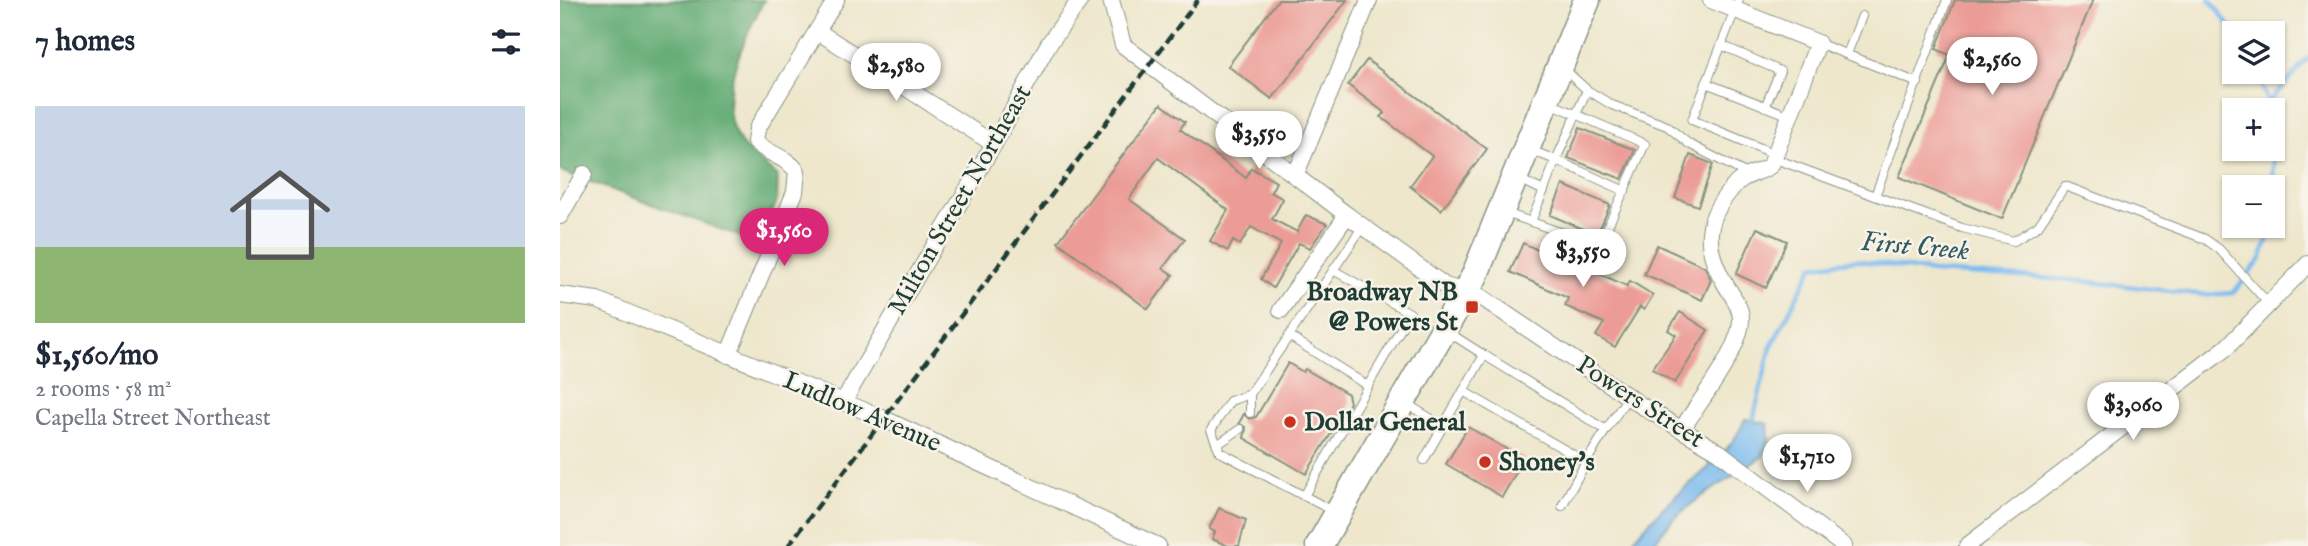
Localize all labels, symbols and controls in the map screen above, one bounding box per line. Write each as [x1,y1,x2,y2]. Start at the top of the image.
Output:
map controls [2222,21,2285,238]
button: layers [2222,21,2285,84]
text: 7 homes [35,23,135,61]
icon: filters [487,23,525,61]
pin: $2,560 [1935,38,2049,97]
pin: $2,580 [839,43,953,103]
text: $2,560 [1963,45,2021,74]
text: $2,580 [867,51,925,80]
street label: Milton Street Northeast [881,79,1039,321]
button: + [2222,98,2285,161]
pin: $3,550 [1202,111,1316,171]
text: $3,550 [1231,119,1287,148]
icon: home [217,152,343,278]
button: − [2222,175,2285,238]
pin: $1,560 [727,208,841,268]
text: $1,560 [756,216,812,245]
water label: First Creek [1859,225,1971,269]
pin: $3,550 [1526,230,1640,289]
text: $3,550 [1555,237,1611,266]
place label: Broadway NB @ Powers St [1306,276,1458,339]
marker: Broadway NB @ Powers St [1464,299,1480,315]
text: $1,560/mo [35,337,158,375]
street label: Powers Street [1570,348,1710,456]
street label: Ludlow Avenue [778,364,946,460]
text: 2 rooms · 58 m² [35,375,172,404]
pin: $3,060 [2076,382,2190,442]
text: $3,060 [2103,390,2163,419]
text: Capella Street Northeast [35,404,271,433]
place label: Dollar General [1304,406,1467,439]
marker: Dollar General [1282,414,1298,430]
pin: $1,710 [1750,434,1864,494]
text: $1,710 [1779,442,1835,471]
place label: Shoney's [1499,446,1595,479]
marker: Shoney's [1477,454,1493,470]

